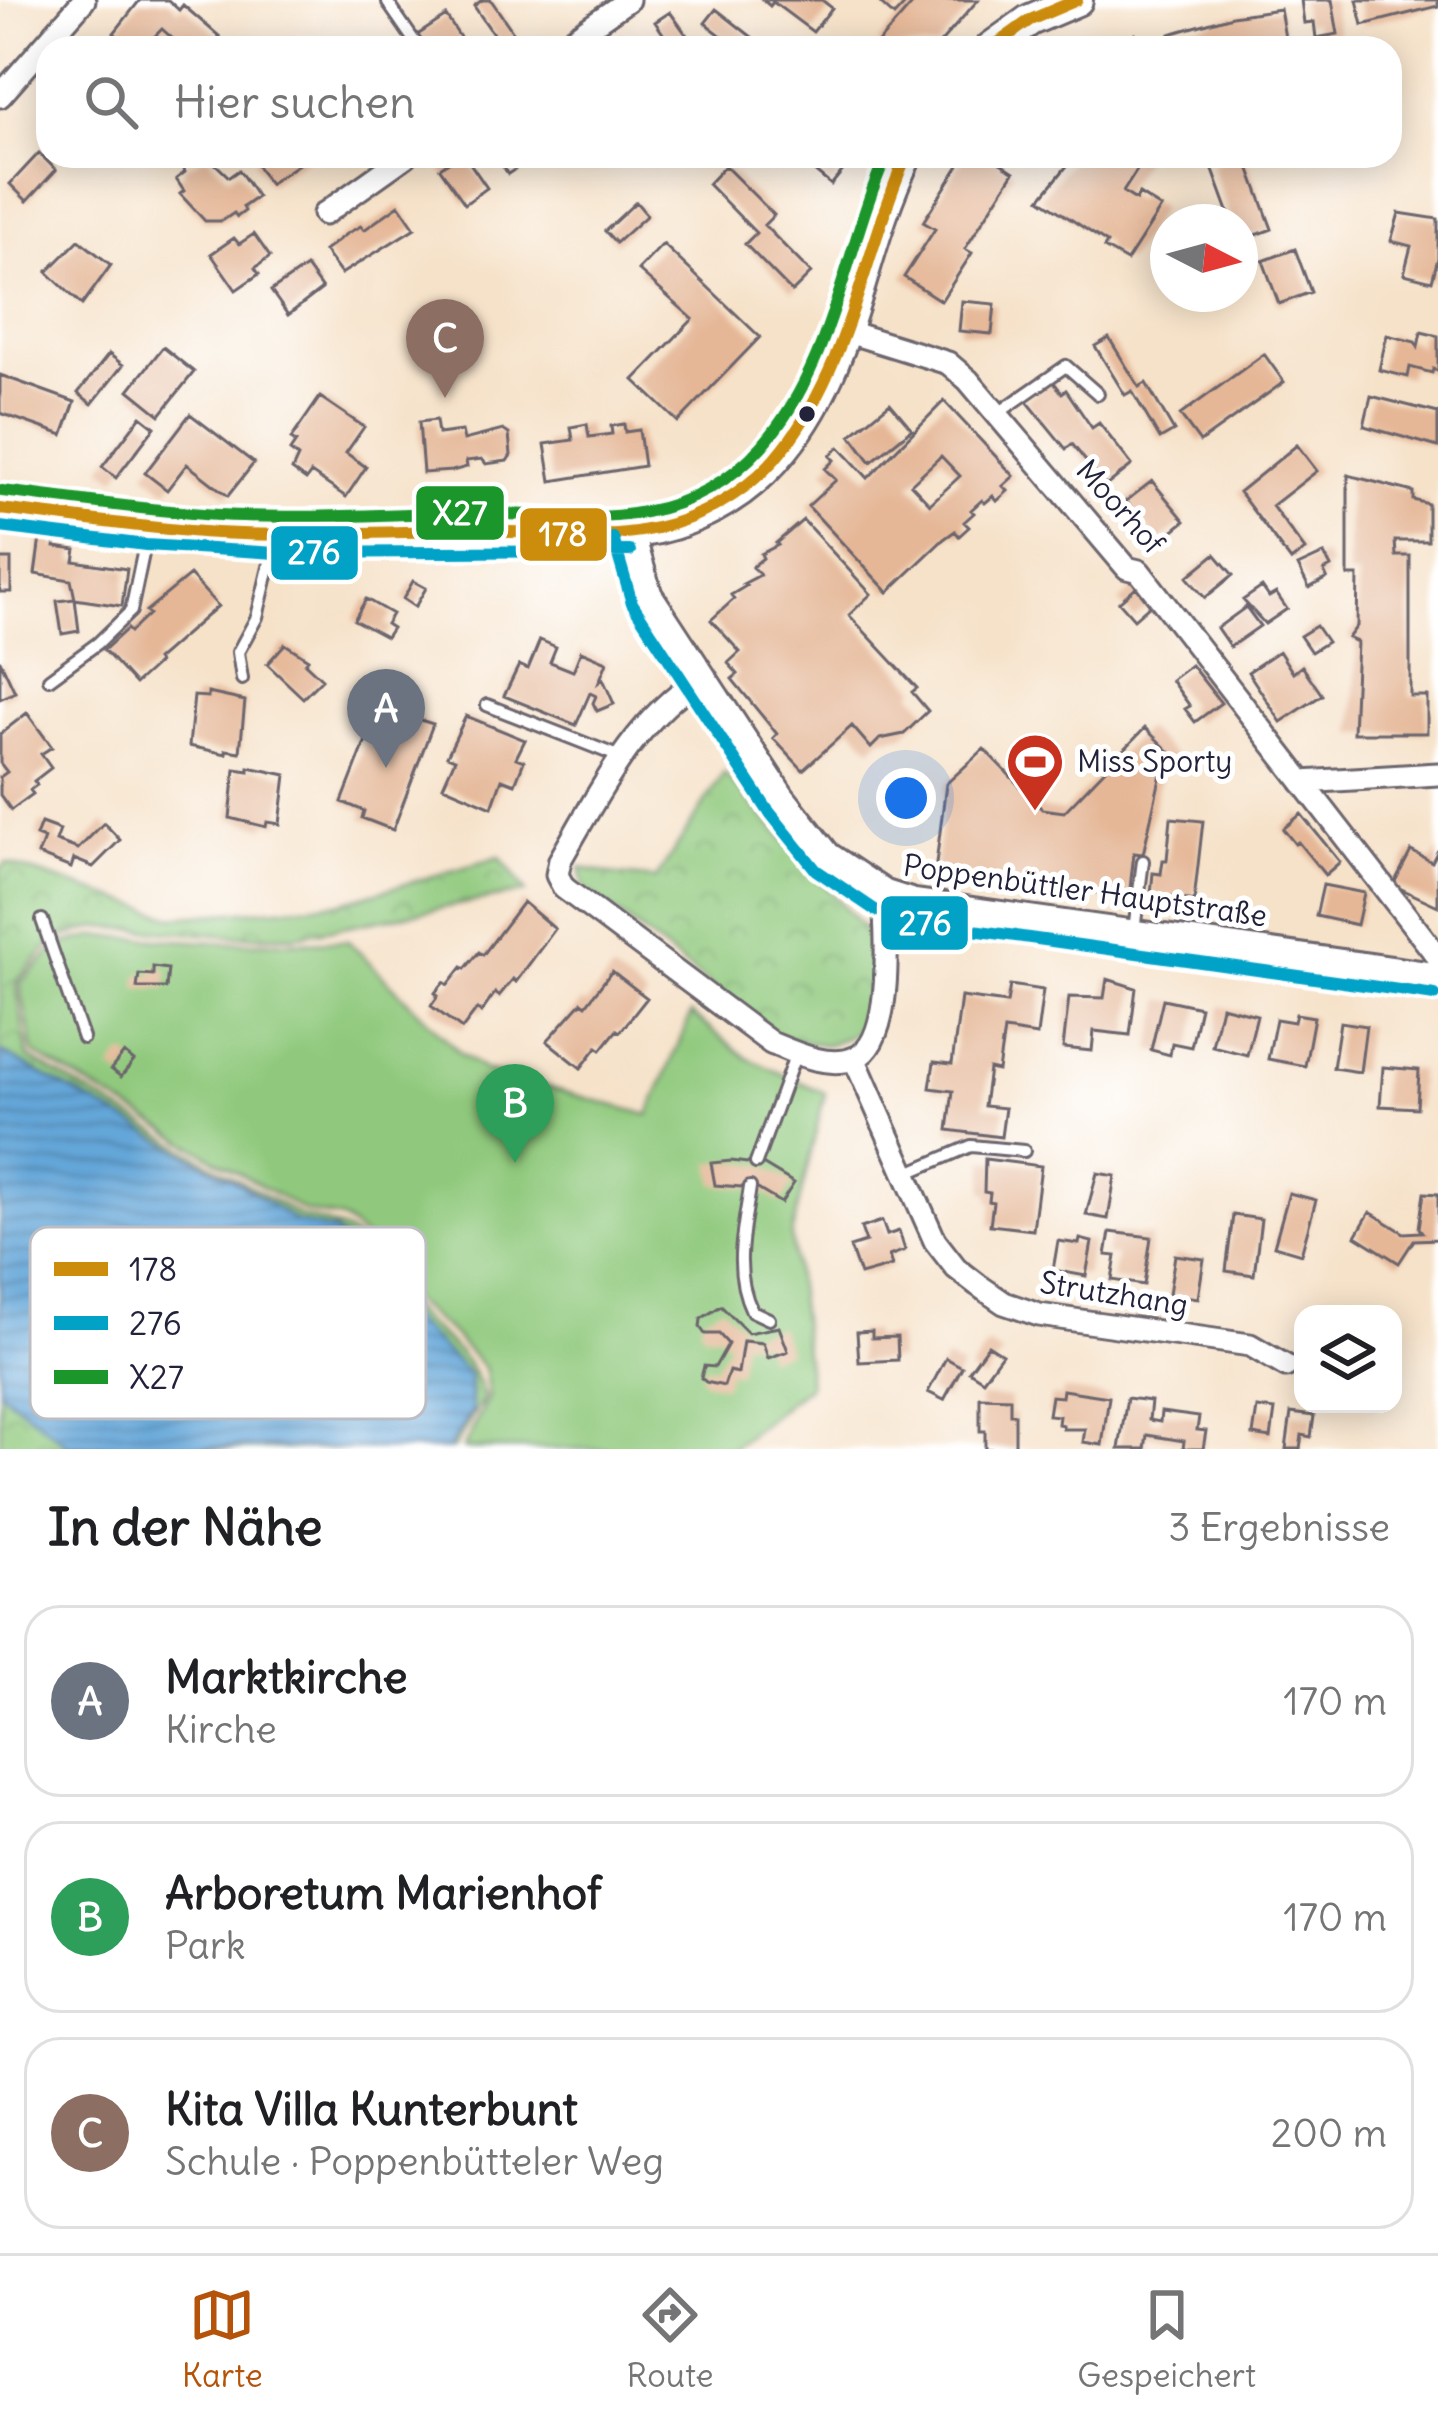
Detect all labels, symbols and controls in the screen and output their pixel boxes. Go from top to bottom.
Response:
search box [36,36,1402,168]
icon: search [78,69,144,135]
text: Hier suchen [174,74,415,130]
north arrow [1150,204,1258,312]
pin: C [406,299,484,398]
unlabelled marker [796,403,818,425]
street label: Moorhof [1069,451,1174,562]
line badge: X27 [414,484,506,542]
text: X27 [433,492,487,534]
line badge: 178 [518,506,609,563]
text: 178 [539,513,587,555]
line badge: 276 [269,524,360,582]
text: 276 [288,531,340,573]
pin: A [347,669,425,768]
sports icon: Miss Sporty [1004,731,1066,813]
place label: Miss Sporty [1077,742,1232,780]
your location [876,768,936,828]
street label: Poppenbüttler Hauptstraße [901,846,1269,934]
line badge: 276 [879,894,970,952]
text: 276 [899,902,951,944]
pin: B [476,1064,554,1163]
legend [30,1227,426,1419]
text: 178 [129,1248,177,1290]
street label: Strutzhang [1038,1263,1191,1323]
text: 276 [129,1302,182,1344]
map controls [1294,1305,1402,1413]
button: layers [1294,1305,1402,1413]
text: X27 [129,1356,184,1398]
text: In der Nähe [48,1495,323,1559]
text: 3 Ergebnisse [1168,1503,1390,1552]
text: Marktkirche [165,1649,407,1705]
text: A [77,1677,103,1726]
text: 170 m [1283,1677,1387,1726]
text: Kirche [165,1705,277,1754]
text: Arboretum Marienhof [165,1865,602,1921]
text: B [77,1893,103,1942]
text: 170 m [1283,1893,1387,1942]
text: Park [165,1921,246,1970]
text: Kita Villa Kunterbunt [165,2081,578,2137]
text: C [77,2109,103,2158]
text: 200 m [1271,2109,1387,2158]
text: Schule · Poppenbütteler Weg [165,2137,664,2186]
tab: Karte [182,2282,263,2396]
tab: Route [627,2282,714,2396]
tab: Gespeichert [1077,2282,1256,2396]

